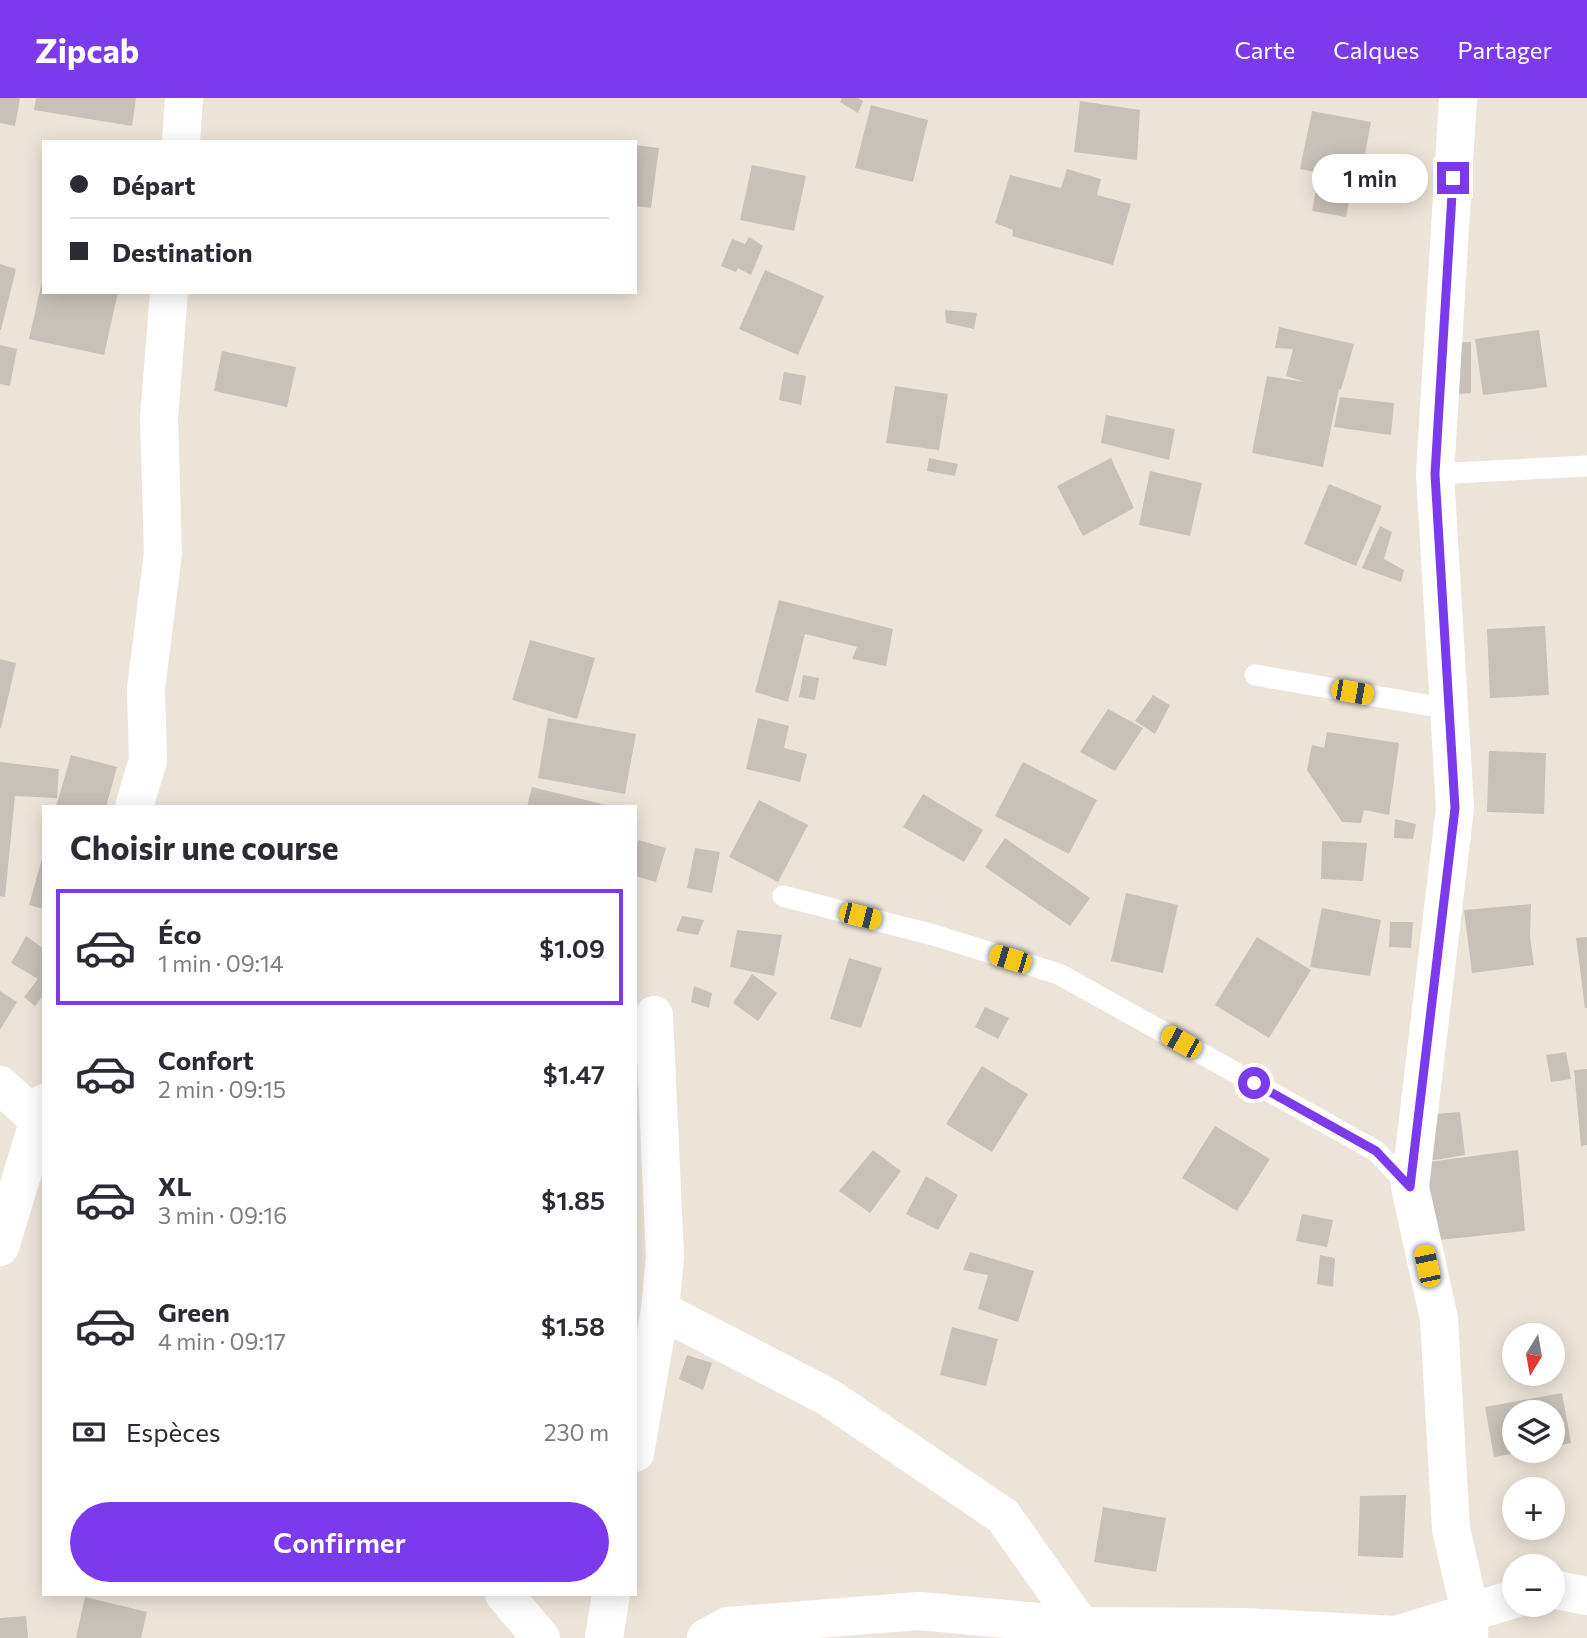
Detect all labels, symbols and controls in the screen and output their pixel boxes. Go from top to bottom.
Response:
text: Zipcab [35,29,139,70]
text: Carte [1234,35,1295,64]
text: Calques [1333,35,1419,64]
text: Partager [1457,35,1552,64]
callout: 1 min [1313,154,1428,202]
route end [1437,162,1469,194]
text: 1 min [1343,164,1397,192]
text: Départ [112,169,196,200]
text: Destination [112,236,253,267]
car [1330,678,1375,706]
text: Choisir une course [70,827,339,867]
car [838,901,883,931]
icon: car [74,916,137,979]
text: Éco [158,918,202,949]
text: $1.09 [539,932,605,963]
car [987,943,1034,975]
text: 1 min · 09:14 [158,949,284,977]
car [1158,1023,1205,1061]
icon: car [74,1042,137,1105]
text: Confort [158,1044,254,1075]
text: $1.47 [543,1058,605,1089]
route start [1238,1067,1270,1099]
text: 2 min · 09:15 [158,1075,286,1103]
icon: car [74,1168,137,1231]
text: XL [158,1170,192,1201]
text: $1.85 [541,1184,605,1215]
text: 3 min · 09:16 [158,1201,287,1229]
car [1413,1243,1442,1289]
icon: car [74,1294,137,1357]
text: Green [158,1296,230,1327]
text: $1.58 [541,1310,605,1341]
north arrow [1502,1323,1564,1386]
map controls [1502,1323,1565,1617]
text: 4 min · 09:17 [158,1327,286,1355]
button: layers [1502,1400,1565,1463]
icon: cash [70,1413,108,1451]
text: Espèces [126,1416,221,1447]
text: 230 m [544,1418,609,1446]
button: + [1502,1477,1565,1540]
button: Confirmer [70,1502,609,1582]
button: − [1502,1554,1565,1617]

